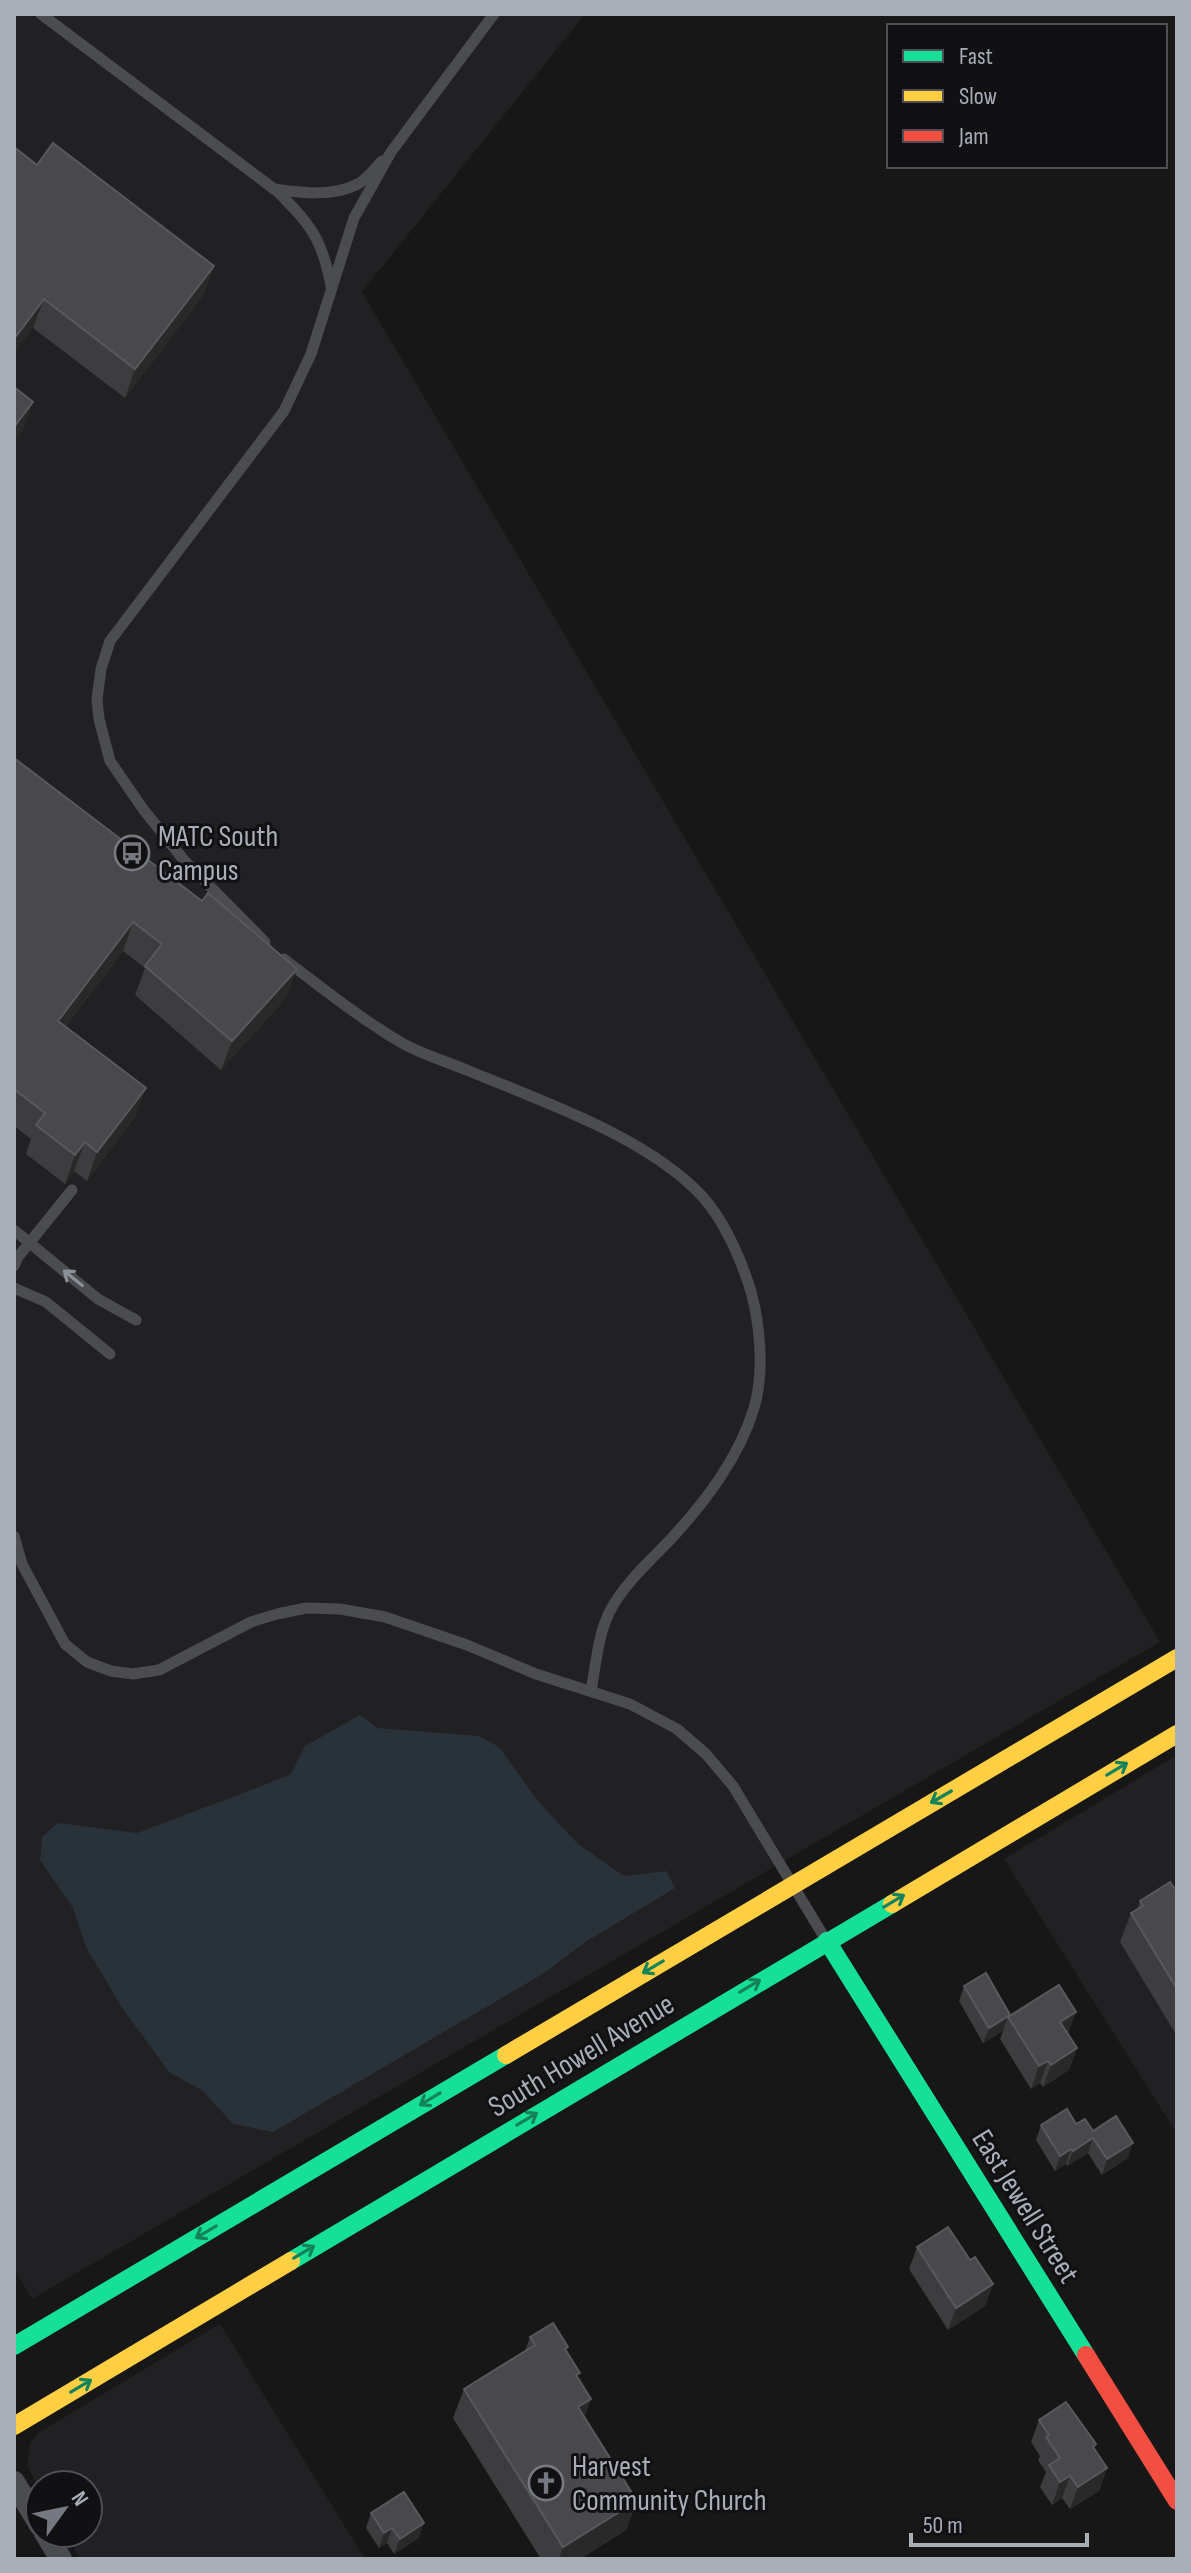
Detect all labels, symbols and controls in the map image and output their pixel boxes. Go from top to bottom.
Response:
legend [887,24,1167,168]
text: Fast [959,42,993,71]
text: Slow [959,82,997,111]
text: Jam [958,122,989,151]
place label: MATC South Campus [158,819,278,889]
bus stop icon: MATC South Campus [113,834,151,872]
one-way arrow [63,1270,84,1287]
one-way arrow [1105,1761,1129,1776]
one-way arrow [930,1789,953,1805]
one-way arrow [882,1893,905,1909]
one-way arrow [642,1959,665,1975]
one-way arrow [738,1978,761,1994]
street label: South Howell Avenue [482,1986,681,2125]
one-way arrow [419,2091,442,2107]
one-way arrow [515,2111,538,2127]
street label: East Jewell Street [964,2123,1087,2290]
one-way arrow [195,2224,218,2240]
one-way arrow [292,2244,315,2260]
one-way arrow [69,2378,92,2394]
place label: Harvest Community Church [572,2449,767,2519]
church icon: Harvest Community Church [527,2464,565,2502]
north arrow [24,2469,104,2549]
text: N [65,2487,94,2511]
scale bar [911,2497,1087,2547]
text: 50 m [923,2511,963,2540]

